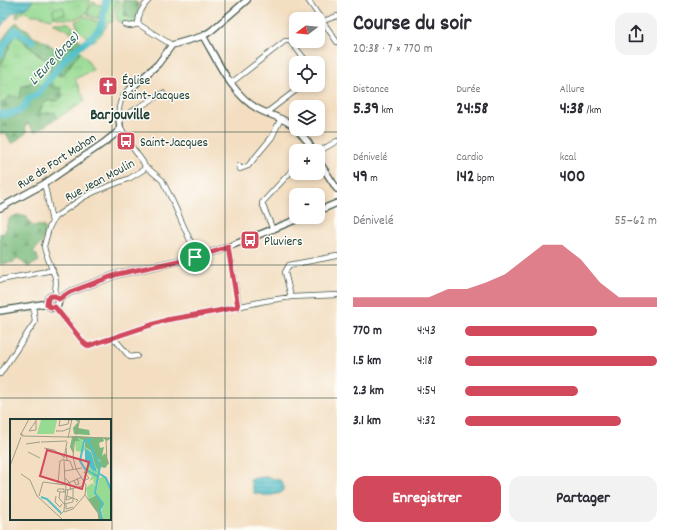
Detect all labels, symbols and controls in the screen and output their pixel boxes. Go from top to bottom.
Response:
text: Course du soir [353,9,471,40]
north arrow [289,12,325,48]
map controls [289,12,325,224]
button: share [615,13,657,55]
water label: L'Eure (bras) [25,27,85,90]
text: 20:38 · 7 × 770 m [353,40,433,59]
button: locate [289,56,325,92]
place label: Église Saint-Jacques [122,72,190,106]
church icon: Église Saint-Jacques [97,75,119,97]
text: Distance [353,82,389,98]
text: Durée [456,82,480,98]
text: Allure [560,82,585,98]
text: 5.39 [353,98,379,122]
text: 24:58 [456,98,488,122]
text: 4:38 [560,98,584,122]
button: layers [289,100,325,136]
text: km [379,103,394,119]
text: /km [584,103,602,119]
district label: Barjouville [90,105,150,127]
street label: Rue de Fort Mahon [14,129,101,195]
bus stop icon: Saint-Jacques [115,130,137,152]
place label: Saint-Jacques [140,134,208,153]
button: + [289,144,325,180]
text: Dénivelé [353,150,387,166]
text: Cardio [456,150,483,166]
text: kcal [560,150,576,166]
street label: Rue Jean Moulin [62,155,138,208]
text: 49 [353,166,368,190]
text: 142 [456,166,475,190]
text: 400 [560,166,585,190]
text: m [368,171,378,187]
text: bpm [475,171,494,187]
button: − [289,188,325,224]
text: Dénivelé [353,212,394,231]
text: 55–62 m [615,212,657,231]
bus stop icon: Pluviers [239,229,261,251]
place label: Pluviers [264,233,302,252]
pin [178,240,212,274]
icon: arrive [184,246,206,268]
text: 770 m [353,322,382,341]
text: 4:43 [417,322,436,341]
text: 1.5 km [353,352,381,371]
text: 4:18 [417,352,433,371]
text: 2.3 km [353,382,384,401]
text: 4:54 [417,382,436,401]
text: 3.1 km [353,412,381,431]
text: 4:32 [417,412,436,431]
inset map [10,419,111,520]
button: Enregistrer [353,476,501,522]
button: Partager [509,476,657,522]

